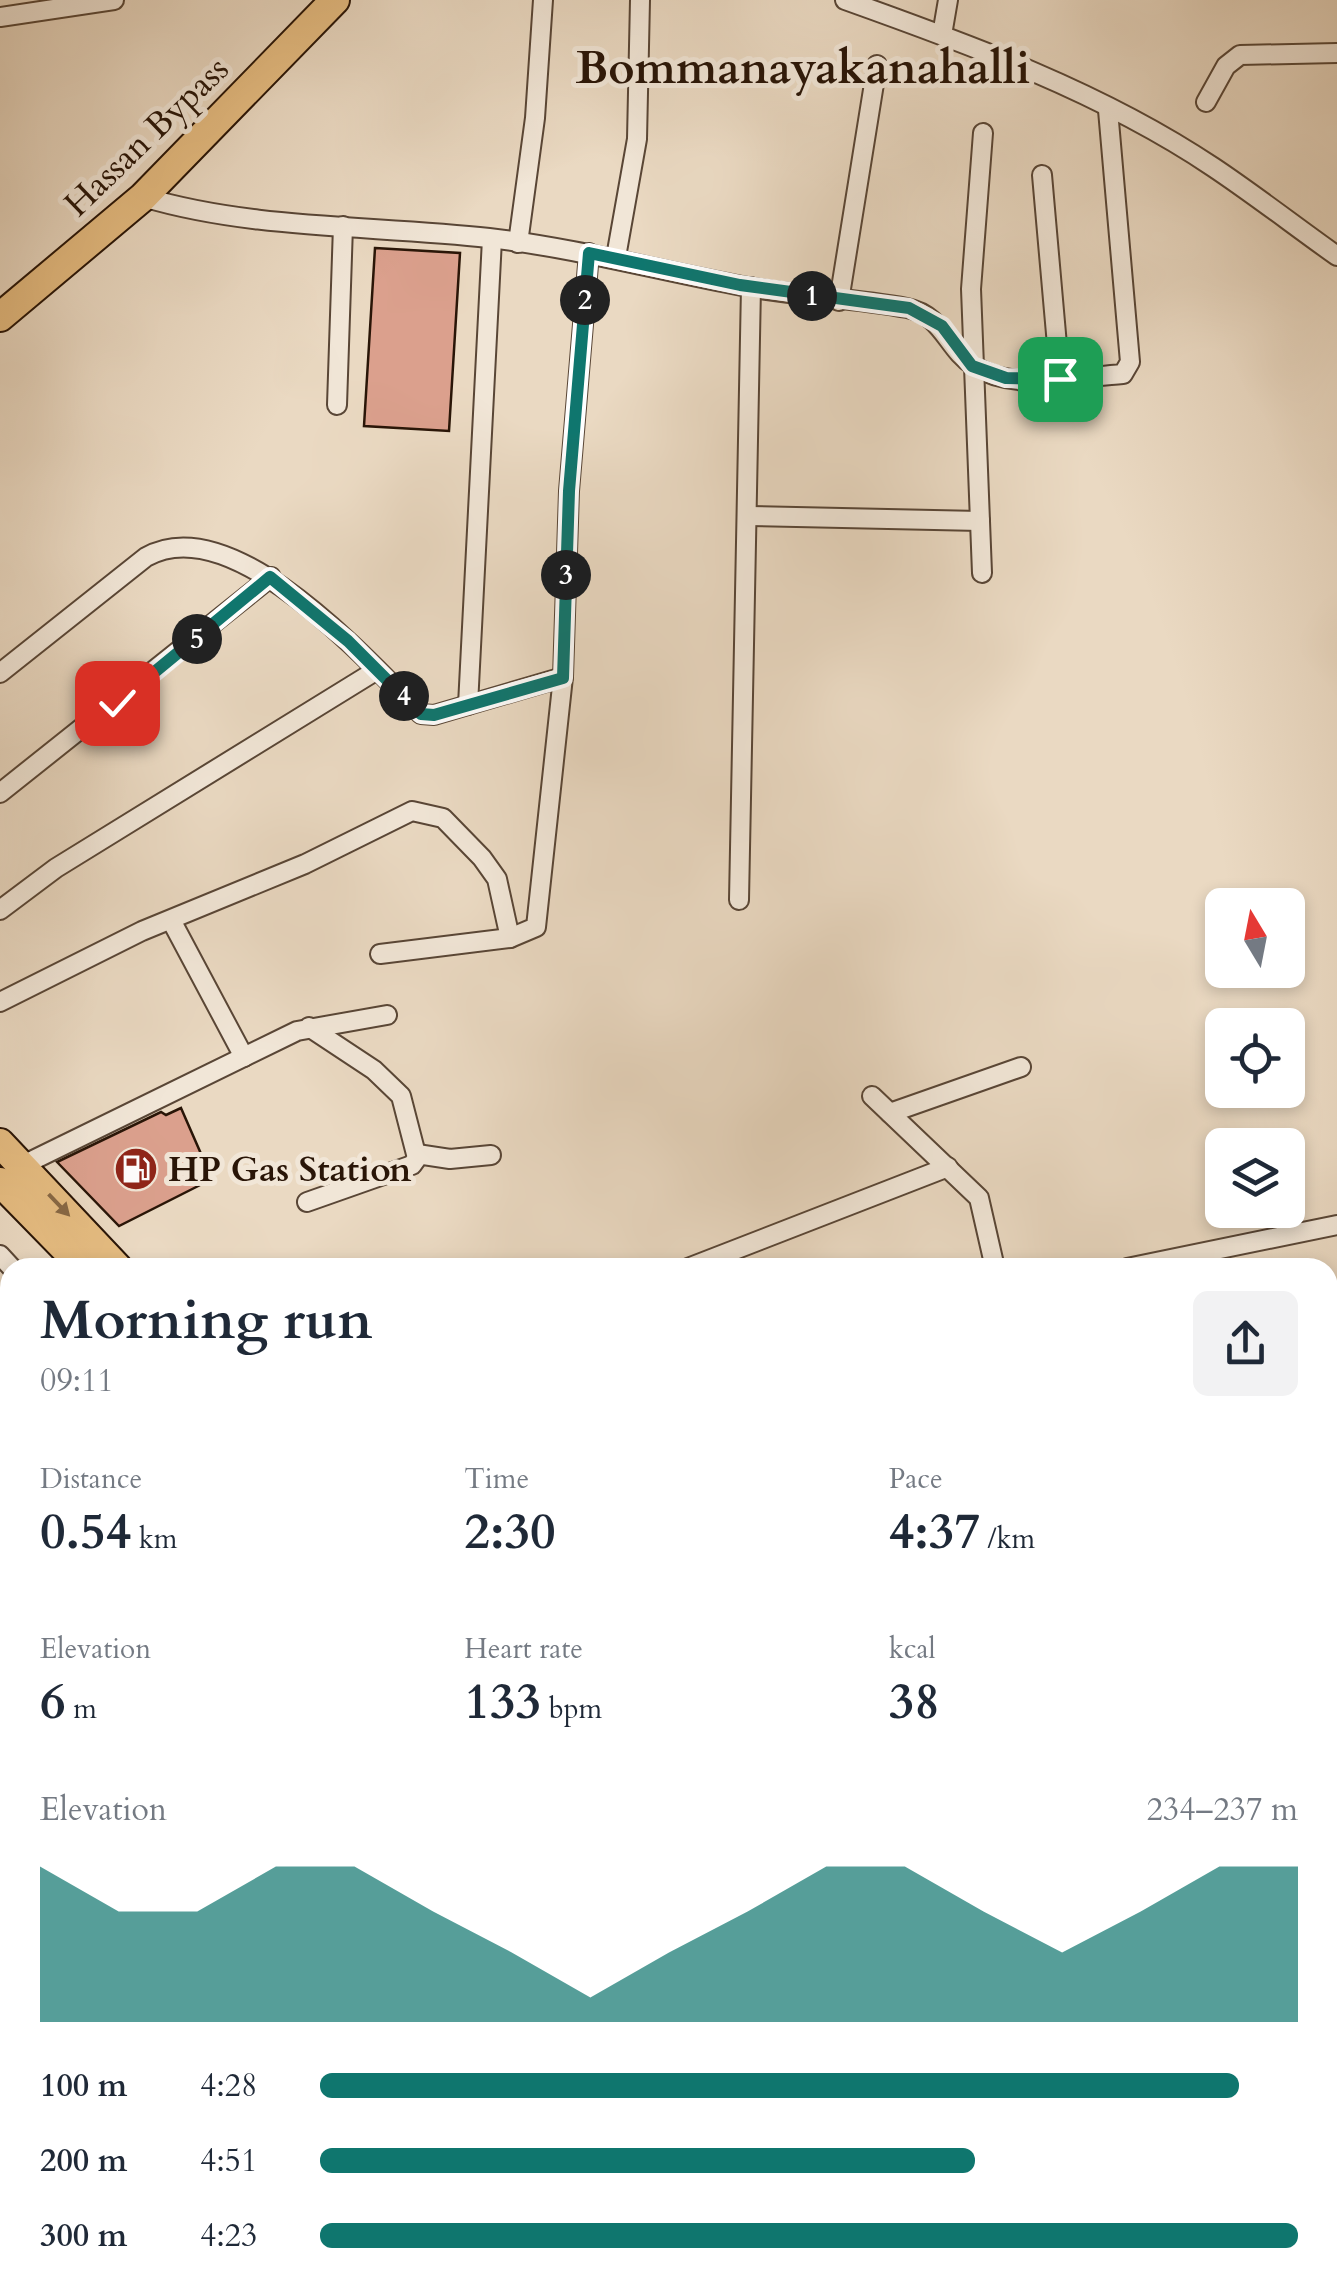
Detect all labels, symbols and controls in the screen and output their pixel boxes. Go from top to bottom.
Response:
district label: Bommanayakanahalli [576,38,1030,99]
street label: Hassan Bypass [54,46,239,228]
pin: 1 [787,271,837,321]
pin: 2 [560,275,610,325]
text: 1 [805,277,819,315]
text: 2 [578,281,592,319]
pin [1018,337,1103,422]
icon: arrive [1033,352,1088,407]
pin: 3 [541,550,591,600]
text: 3 [559,556,573,594]
pin: 5 [172,614,222,664]
text: 5 [190,620,204,658]
pin [75,661,160,746]
pin: 4 [379,671,429,721]
icon: check [90,676,145,731]
text: 4 [397,677,411,715]
north arrow [1205,888,1305,988]
map controls [1205,888,1305,1228]
button: locate [1205,1008,1305,1108]
button: layers [1205,1128,1305,1228]
fuel station icon: HP Gas Station [113,1146,159,1192]
place label: HP Gas Station [168,1146,412,1194]
one-way arrow [47,1193,70,1217]
text: Morning run [40,1284,373,1358]
button: share [1193,1291,1298,1396]
text: 09:11 [40,1359,114,1403]
text: Distance [40,1460,142,1498]
text: Time [464,1460,529,1498]
text: Pace [889,1460,943,1498]
text: 0.54 [40,1498,131,1566]
text: 2:30 [464,1498,556,1566]
text: 4:37 [889,1498,980,1566]
text: km [131,1520,178,1558]
text: /km [980,1520,1035,1558]
text: Elevation [40,1630,151,1668]
text: Heart rate [464,1630,583,1668]
text: kcal [889,1630,936,1668]
text: 6 [40,1668,66,1736]
text: 133 [464,1668,541,1736]
text: 38 [889,1668,940,1736]
text: m [66,1690,97,1728]
text: bpm [541,1690,602,1728]
text: Elevation [40,1788,167,1832]
text: 234–237 m [1146,1788,1298,1832]
text: 100 m [40,2064,127,2108]
text: 4:28 [200,2064,257,2108]
text: 200 m [40,2139,127,2183]
text: 4:51 [200,2139,257,2183]
text: 300 m [40,2214,127,2258]
text: 4:23 [200,2214,257,2258]

